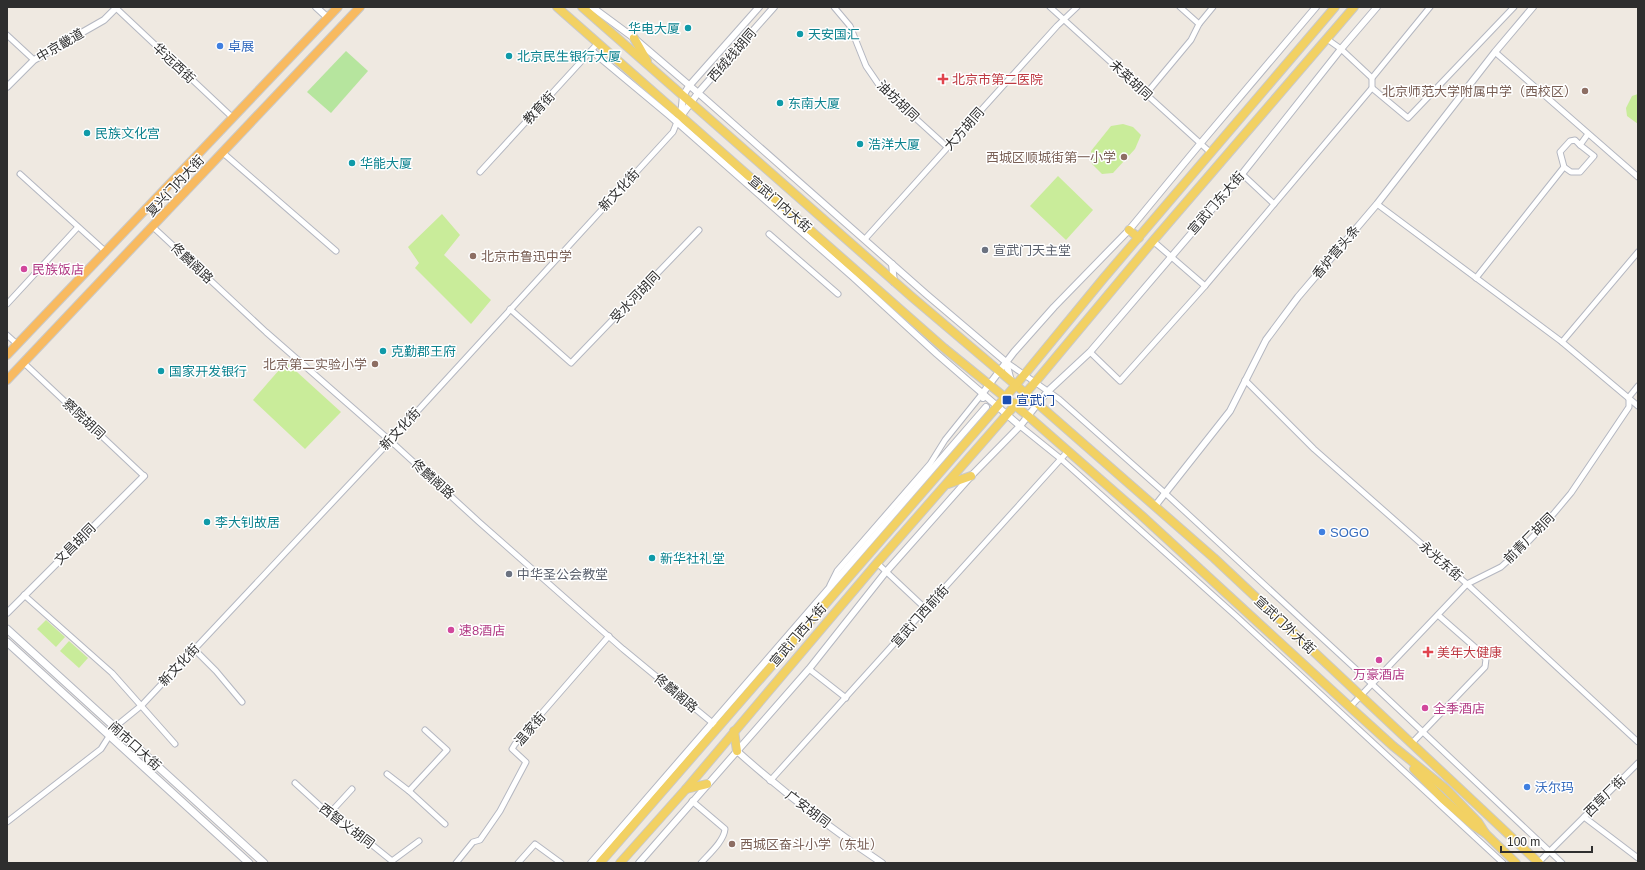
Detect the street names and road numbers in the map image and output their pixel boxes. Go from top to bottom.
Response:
street label: 中京畿道 [34,26,86,64]
street label: 西绒线胡同 [705,26,759,84]
street label: 华远西街 [150,40,198,86]
street label: 未英胡同 [1107,57,1155,103]
street label: 油坊胡同 [874,78,922,124]
street label: 教育街 [520,89,558,127]
street label: 大方胡同 [941,105,987,153]
street label: 复兴门内大街 [143,152,207,220]
street label: 新文化街 [596,166,642,214]
street label: 宣武门东大街 [1185,169,1247,237]
street label: 宣武门内大街 [746,173,814,235]
street label: 香炉营头条 [1309,222,1363,282]
street label: 佟麟阁路 [168,240,216,286]
street label: 受水河胡同 [607,268,663,326]
street label: 察院胡同 [60,396,108,442]
street label: 新文化街 [377,405,423,453]
street label: 佟麟阁路 [409,456,457,502]
street label: 前青厂胡同 [1501,510,1557,566]
street label: 文昌胡同 [51,520,99,568]
street label: 永光东街 [1416,538,1466,584]
street label: 宣武门西前街 [888,582,952,650]
street label: 宣武门外大街 [1251,593,1319,657]
street label: 宣武门西大街 [767,601,829,669]
street label: 新文化街 [156,641,202,689]
street label: 佟麟阁路 [651,671,701,715]
street label: 温家街 [512,709,548,749]
street label: 闹市口大街 [106,719,164,773]
street label: 西草厂街 [1581,772,1629,820]
street label: 广安胡同 [783,787,833,831]
street label: 西智义胡同 [317,800,377,852]

